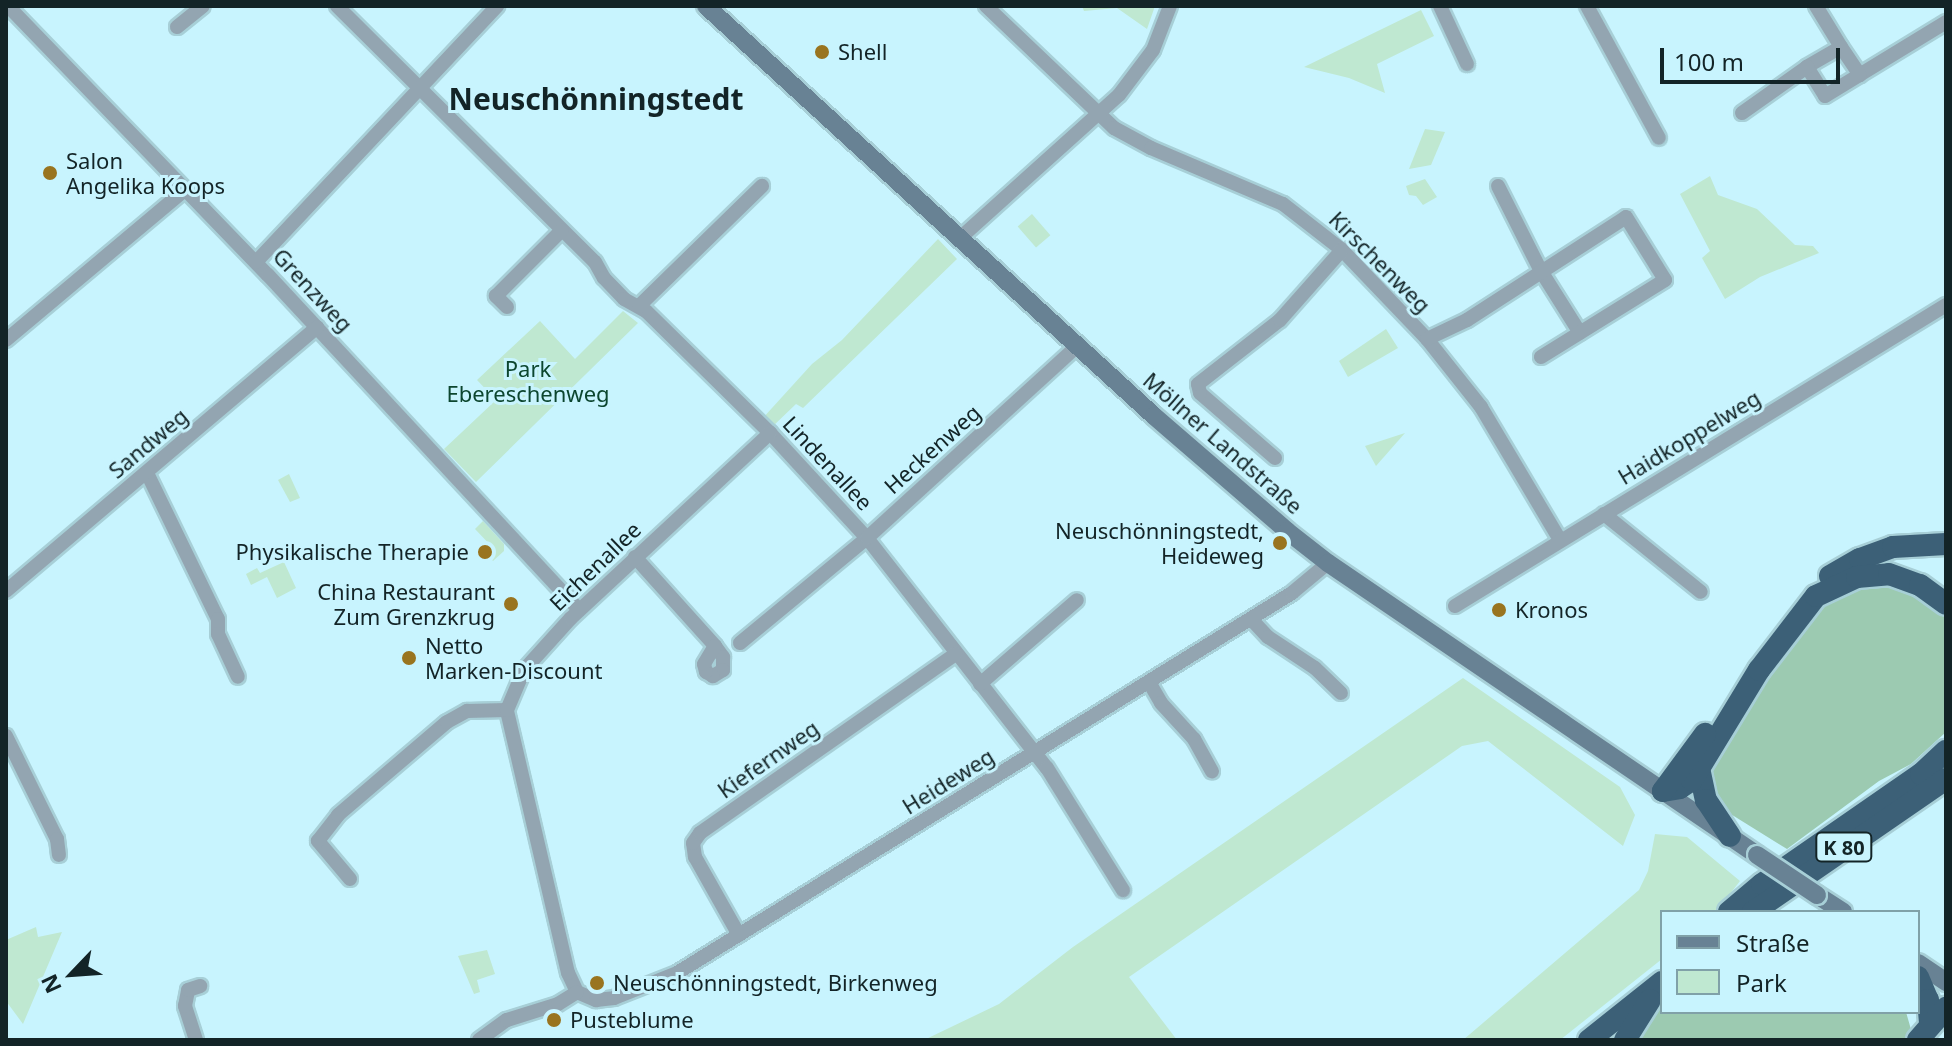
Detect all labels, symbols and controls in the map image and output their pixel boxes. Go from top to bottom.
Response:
scale bar [1664,32,1844,82]
place label: Shell [838,39,887,65]
marker: Shell [813,43,831,61]
text: 100 m [1674,45,1744,78]
district label: Neuschönningstedt [449,81,743,117]
place label: Salon Angelika Koops [66,147,225,198]
marker: Salon Angelika Koops [41,164,59,182]
street label: Kirschenweg [1324,206,1436,318]
street label: Grenzweg [268,243,358,337]
park label: Park Ebereschenweg [446,355,610,406]
street label: Möllner Landstraße [1138,367,1308,519]
street label: Haidkoppelweg [1613,384,1765,490]
street label: Heckenweg [878,399,986,499]
street label: Sandweg [103,402,193,484]
street label: Lindenallee [778,411,878,515]
street label: Eichenallee [544,516,646,616]
place label: Neuschönningstedt, Heideweg [1055,517,1264,568]
marker: Neuschönningstedt, Heideweg [1271,534,1289,552]
place label: Physikalische Therapie [236,539,469,565]
marker: Physikalische Therapie [476,543,494,561]
place label: China Restaurant Zum Grenzkrug [317,578,495,630]
marker: China Restaurant Zum Grenzkrug [502,595,520,613]
place label: Kronos [1515,597,1588,623]
marker: Kronos [1490,601,1508,619]
place label: Netto Marken-Discount [425,632,602,684]
marker: Netto Marken-Discount [400,649,418,667]
street label: Kiefernweg [712,714,824,804]
street label: Heideweg [897,742,999,820]
road number: K 80 [1814,831,1874,863]
legend [1660,910,1920,1014]
text: Straße [1736,926,1809,959]
north arrow [32,934,112,1014]
text: Park [1736,966,1787,999]
text: N [33,970,68,999]
place label: Neuschönningstedt, Birkenweg [613,970,938,996]
marker: Neuschönningstedt, Birkenweg [588,974,606,992]
place label: Pusteblume [570,1007,694,1033]
marker: Pusteblume [545,1011,563,1029]

